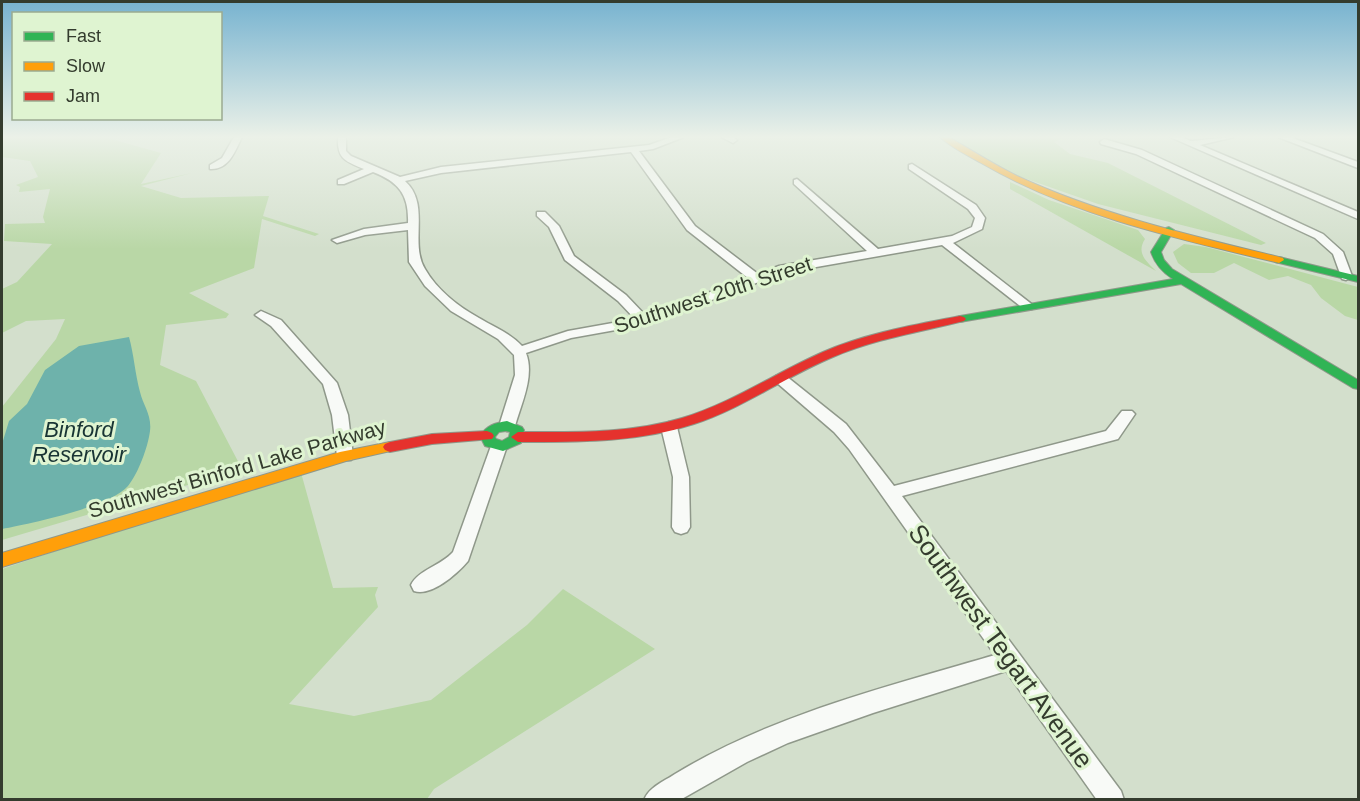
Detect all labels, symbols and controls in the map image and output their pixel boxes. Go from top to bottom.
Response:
legend [12,12,222,120]
text: Fast [66,26,101,46]
text: Slow [66,56,106,76]
text: Jam [66,86,100,106]
street label: Southwest 20th Street [611,252,815,337]
street label: Southwest Binford Lake Parkway [86,415,389,522]
water label: Binford Reservoir [32,417,128,467]
street label: Southwest Tegart Avenue [902,518,1100,774]

